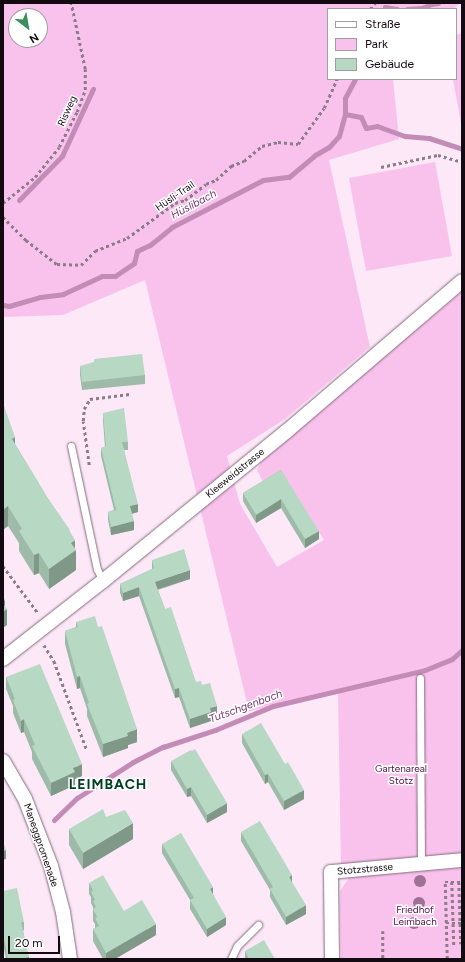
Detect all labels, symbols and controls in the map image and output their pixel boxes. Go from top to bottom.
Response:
north arrow [8,8,48,48]
legend [327,8,457,80]
text: Straße [365,17,400,31]
text: N [27,30,41,46]
text: Park [365,37,388,51]
text: Gebäude [365,57,414,71]
street label: Risweg [55,94,79,128]
street label: Hüsli-Trail [153,179,197,213]
water label: Hüslibach [169,188,219,222]
street label: Kleeweidstrasse [203,446,267,500]
water label: Tutschgenbach [208,688,284,726]
park label: Gartenareal Stotz [375,762,427,786]
district label: LEIMBACH [69,777,147,793]
street label: Maneggpromenade [21,802,61,888]
street label: Stotzstrasse [337,861,393,877]
park label: Friedhof Leimbach [393,903,437,926]
scale bar [10,928,62,954]
text: 20 m [15,936,43,950]

